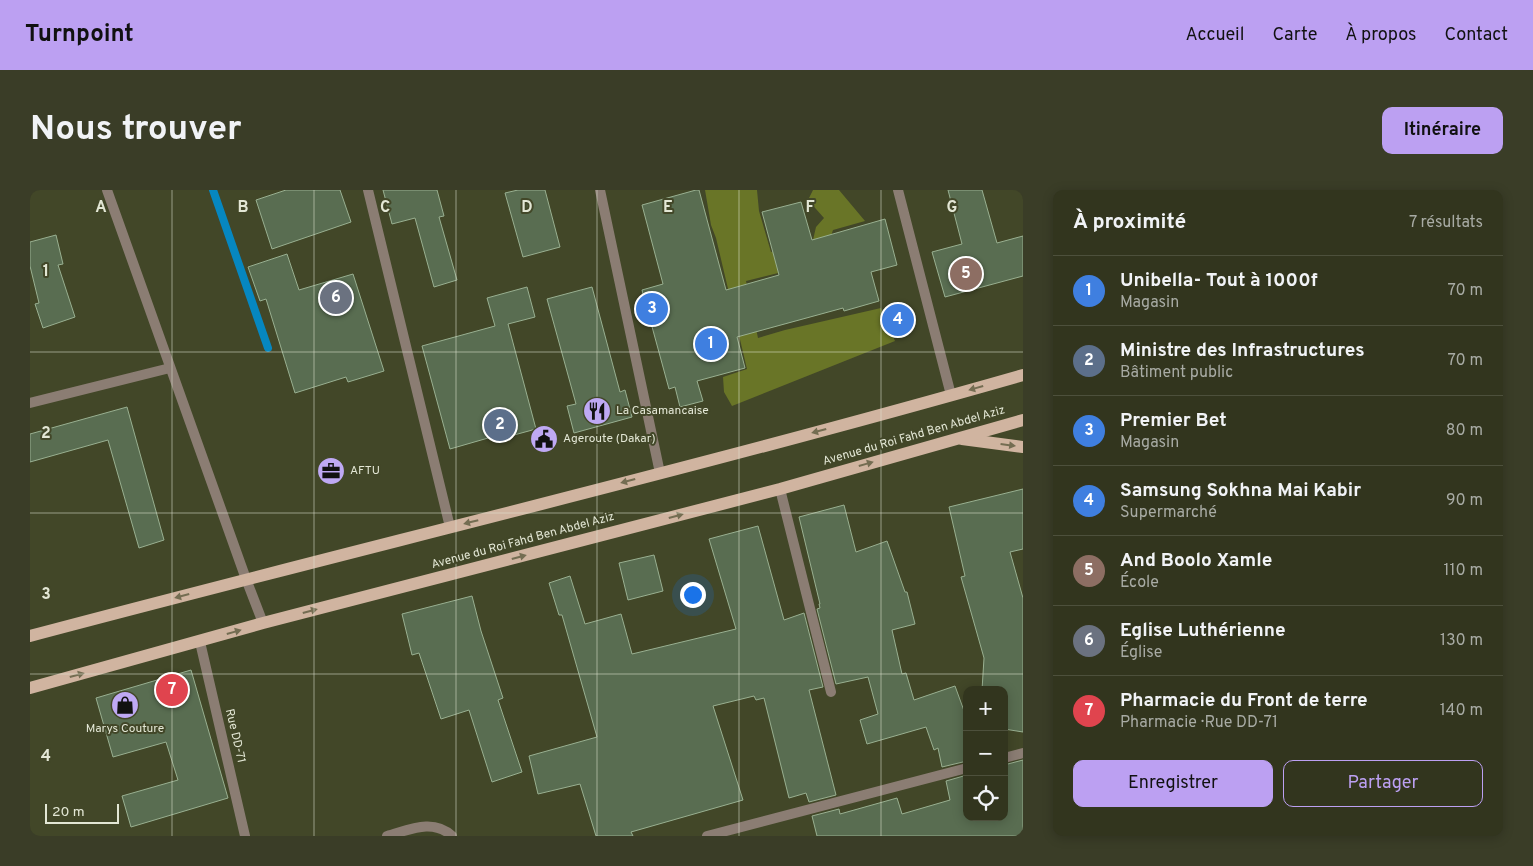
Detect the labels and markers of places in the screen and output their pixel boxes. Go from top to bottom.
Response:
pin: 5 [950,255,982,293]
pin: 6 [320,279,352,317]
pin: 3 [636,290,668,328]
pin: 4 [882,301,914,339]
pin: 1 [695,325,727,363]
restaurant icon: La Casamancaise [582,396,612,426]
place label: La Casamancaise [616,403,709,419]
pin: 2 [484,406,516,444]
public building icon: Ageroute (Dakar) [529,424,559,454]
place label: Ageroute (Dakar) [563,431,656,447]
office icon: AFTU [316,456,346,486]
place label: AFTU [350,463,380,479]
pin: 7 [156,671,188,709]
shop icon: Marys Couture [110,690,140,720]
place label: Marys Couture [86,721,164,737]

